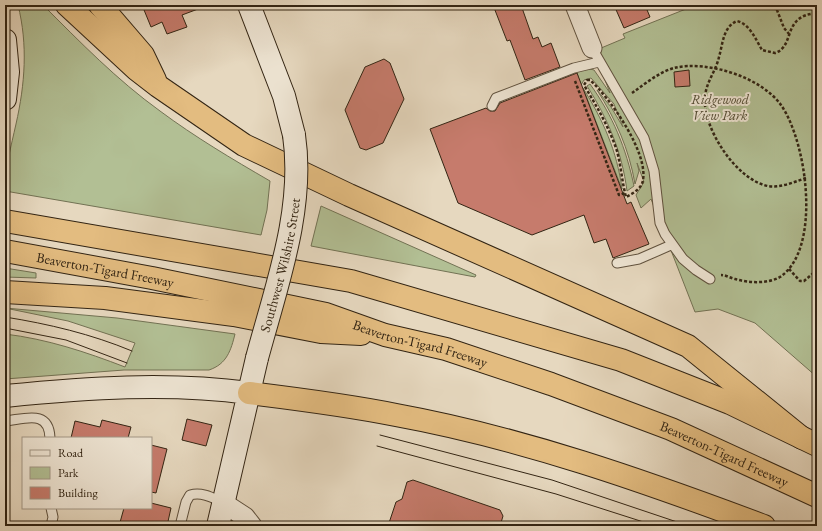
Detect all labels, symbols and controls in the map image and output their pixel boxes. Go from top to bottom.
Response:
park label: Ridgewood View Park [691,90,750,124]
street label: Southwest Wilshire Street [256,197,304,334]
street label: Beaverton-Tigard Freeway [35,248,176,291]
street label: Beaverton-Tigard Freeway [350,315,491,372]
street label: Beaverton-Tigard Freeway [658,417,792,491]
legend [22,437,152,509]
text: Road [58,445,84,461]
text: Park [58,465,79,481]
text: Building [58,485,99,501]

